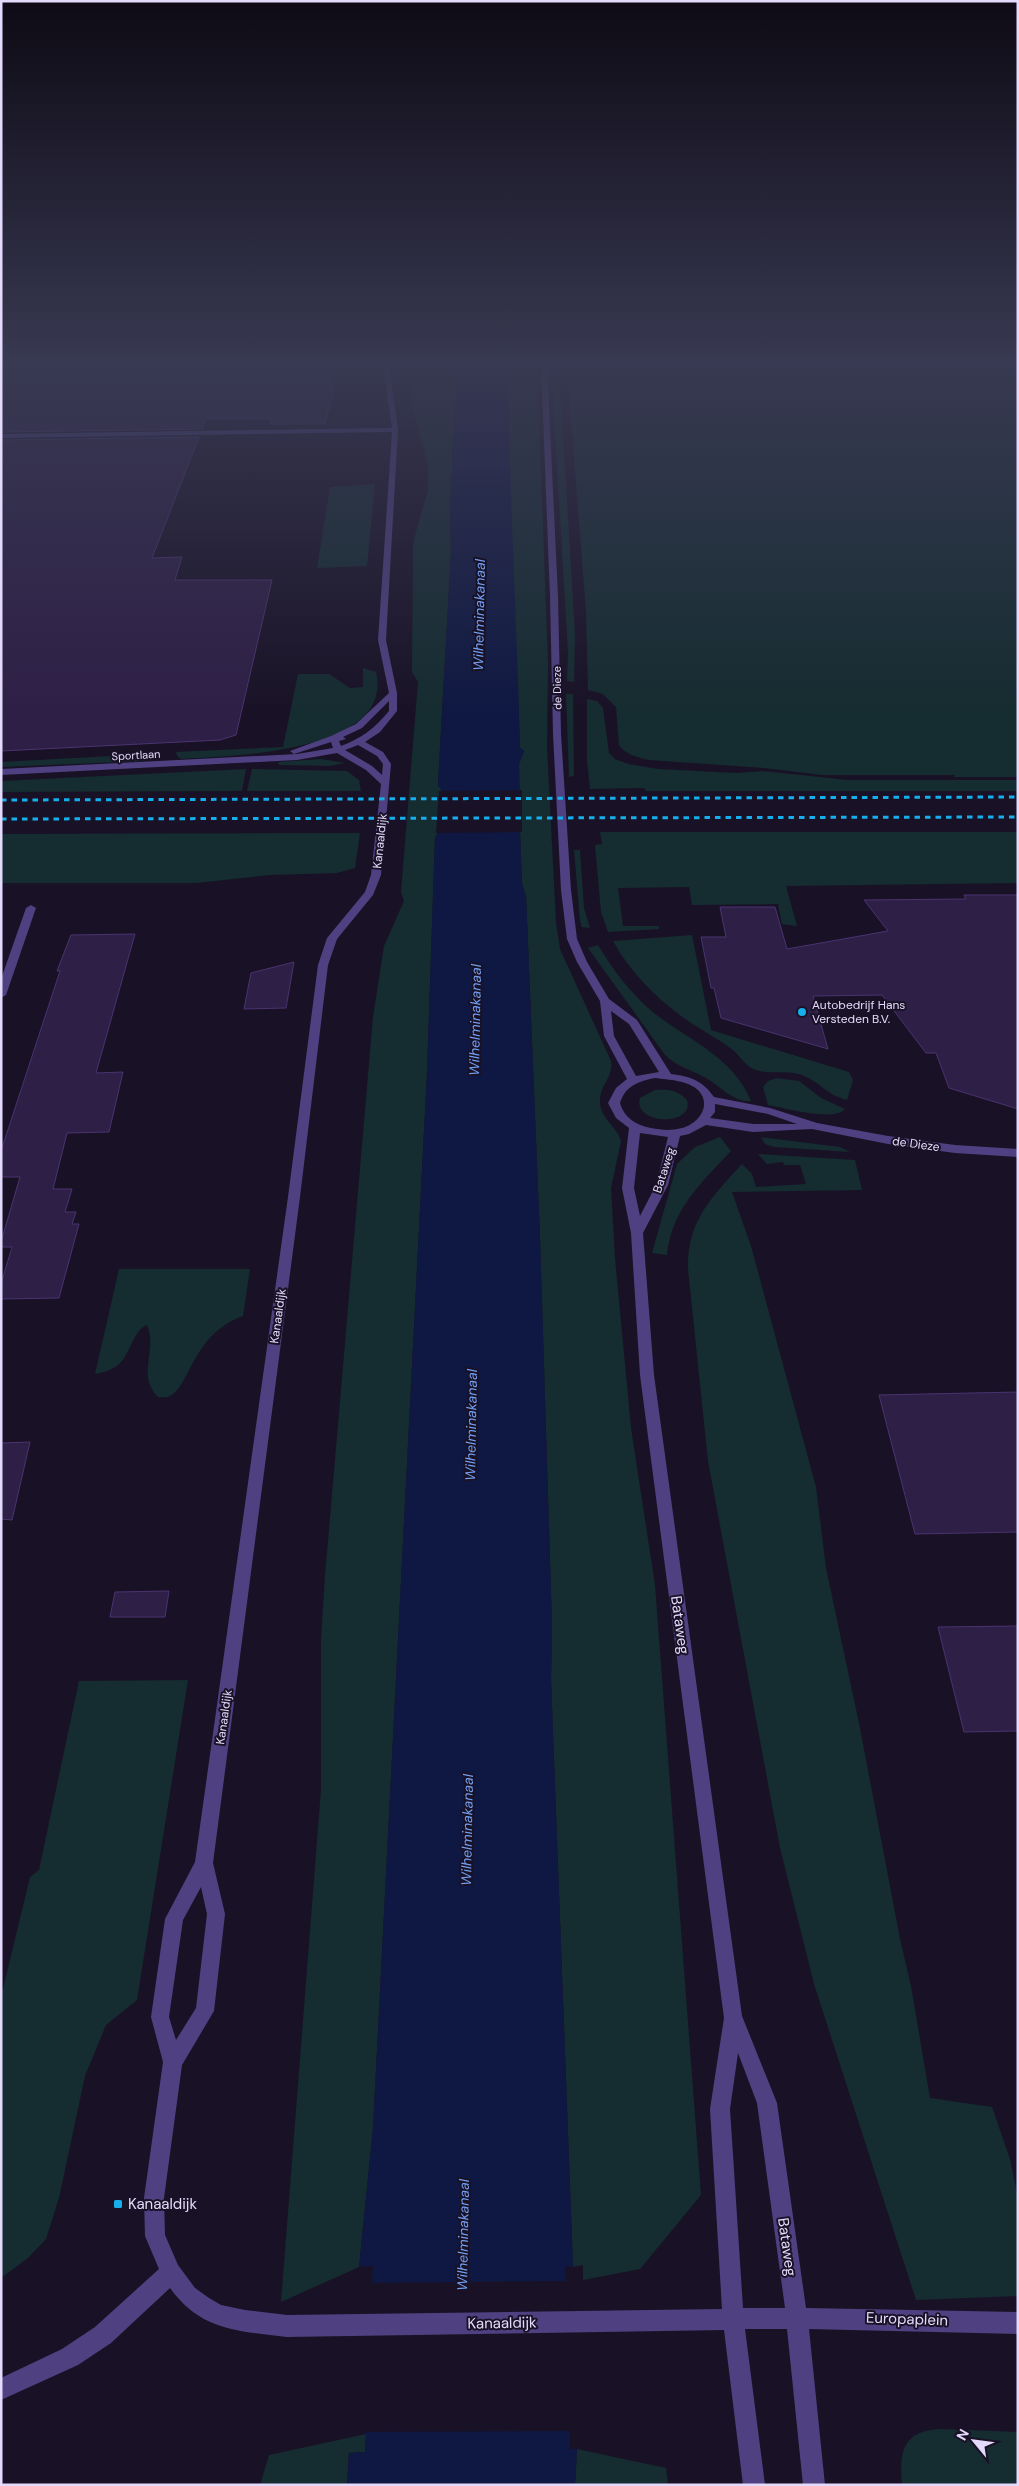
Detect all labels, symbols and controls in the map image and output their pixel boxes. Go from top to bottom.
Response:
water label: Wilhelminakanaal [469,558,489,671]
street label: de Dieze [550,666,564,710]
street label: Sportlaan [111,747,161,763]
street label: Kanaaldijk [369,813,391,869]
water label: Wilhelminakanaal [465,963,485,1076]
place label: Autobedrijf Hans Versteden B.V. [812,997,905,1027]
marker: Autobedrijf Hans Versteden B.V. [796,1006,808,1018]
street label: de Dieze [891,1133,941,1155]
street label: Bataweg [649,1145,679,1195]
street label: Kanaaldijk [266,1288,290,1344]
water label: Wilhelminakanaal [461,1368,481,1481]
street label: Bataweg [666,1594,694,1656]
street label: Kanaaldijk [212,1689,236,1745]
water label: Wilhelminakanaal [457,1773,477,1886]
water label: Wilhelminakanaal [453,2178,473,2291]
place label: Kanaaldijk [128,2194,198,2214]
marker: Kanaaldijk [112,2198,124,2210]
street label: Bataweg [773,2216,801,2278]
street label: Europaplein [866,2308,948,2330]
street label: Kanaaldijk [467,2312,537,2334]
north arrow [949,2416,999,2466]
text: N [952,2426,973,2444]

